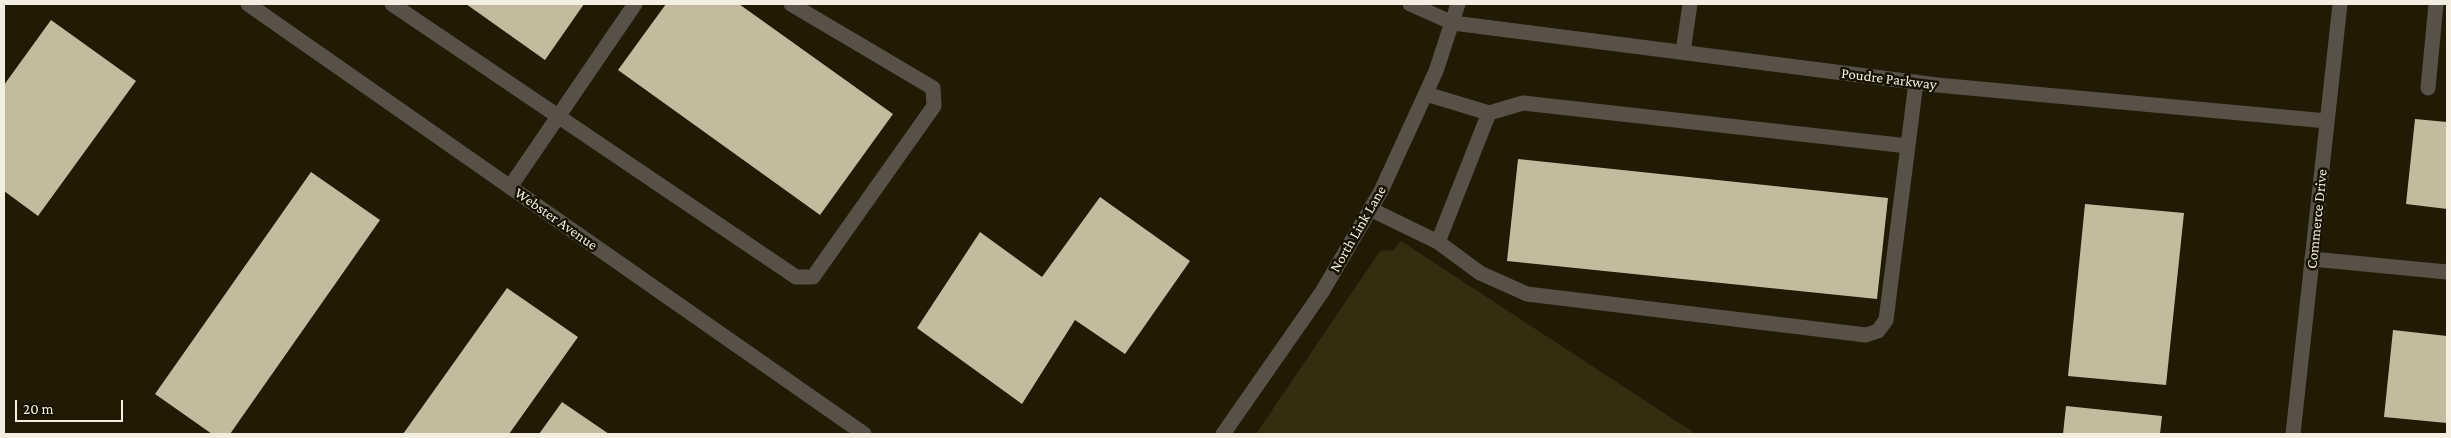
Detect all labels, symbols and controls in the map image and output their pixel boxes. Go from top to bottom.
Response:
street label: Poudre Parkway [1840,64,1938,94]
street label: Commerce Drive [2303,168,2331,270]
street label: North Link Lane [1326,183,1390,275]
street label: Webster Avenue [511,184,601,254]
scale bar [18,390,125,422]
text: 20 m [23,401,54,417]

